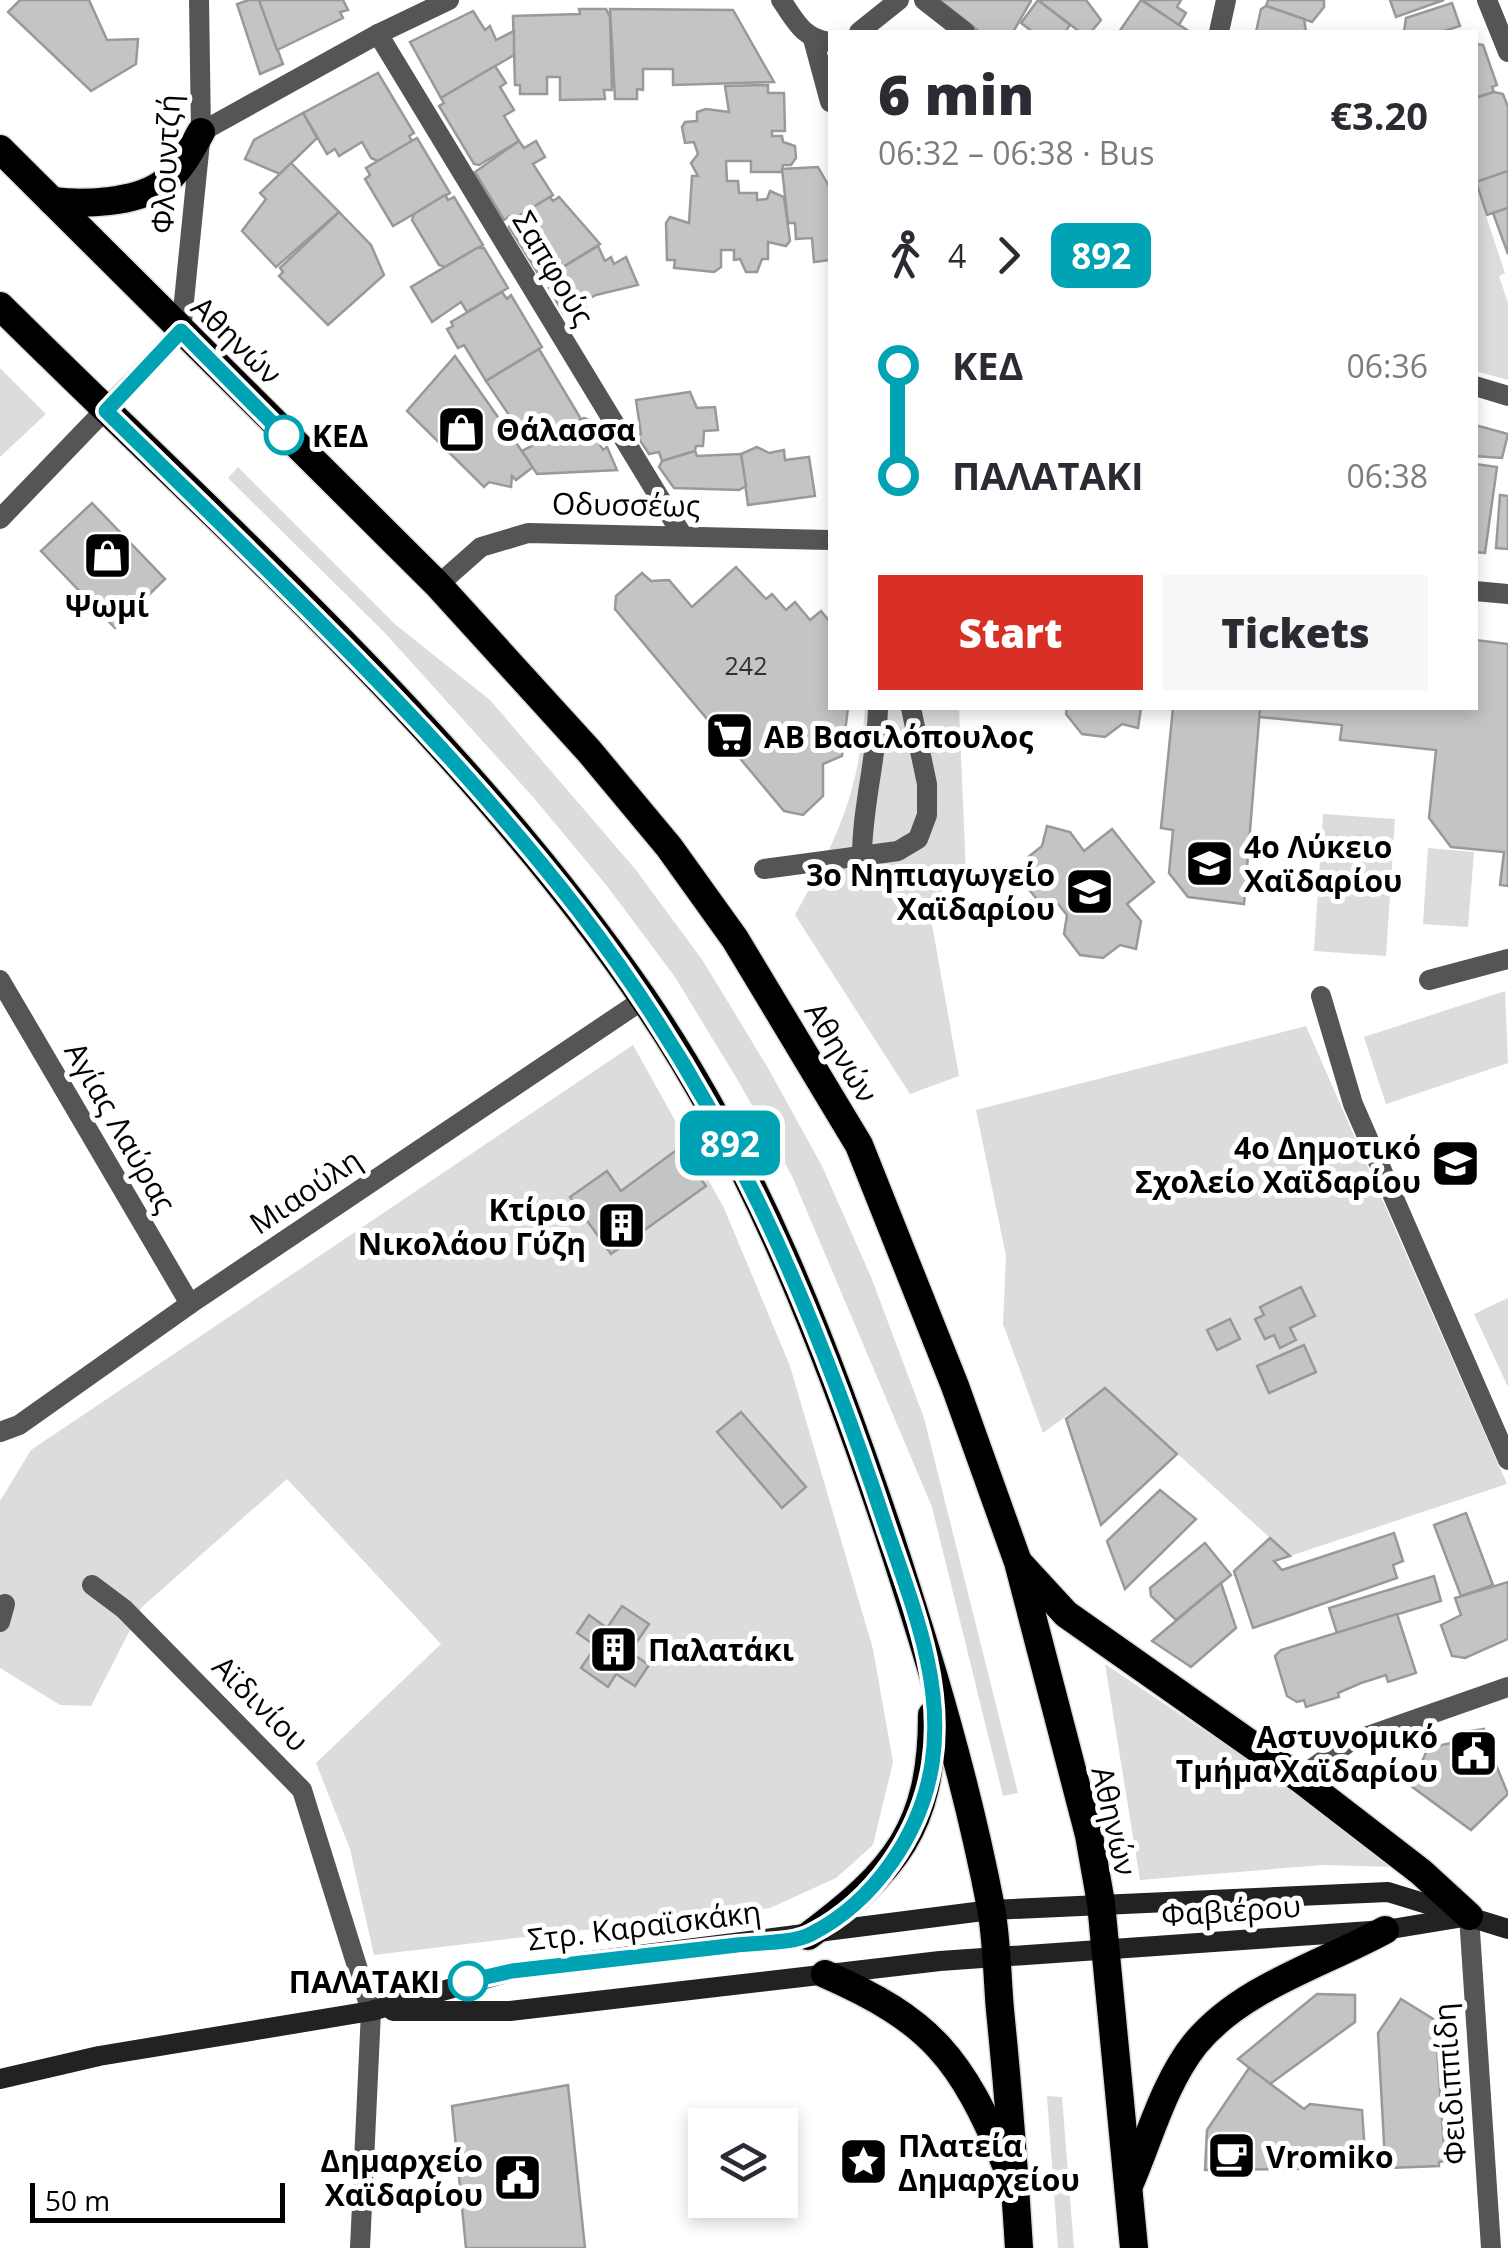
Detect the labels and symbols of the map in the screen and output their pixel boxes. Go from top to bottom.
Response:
street label: Φλουντζή [141,93,189,235]
street label: Σαπφούς [504,203,604,333]
street label: Αθηνών [183,287,291,393]
shop icon: Θάλασσα [435,403,487,455]
place label: Θάλασσα [496,409,636,450]
place label: ΚΕΔ [312,415,368,456]
marker: ΚΕΔ [265,416,303,454]
street label: Οδυσσέως [551,482,701,526]
shop icon: Ψωμί [81,530,133,582]
place label: Ψωμί [65,585,149,626]
house number: 242 [725,648,767,682]
supermarket icon: ΑΒ Βασιλόπουλος [703,710,755,762]
place label: ΑΒ Βασιλόπουλος [764,716,1033,757]
place label: 4ο Λύκειο Χαϊδαρίου [1244,826,1402,901]
school or university icon: 4ο Λύκειο Χαϊδαρίου [1183,837,1235,889]
place label: 3ο Νηπιαγωγείο Χαϊδαρίου [806,854,1055,929]
school or university icon: 3ο Νηπιαγωγείο Χαϊδαρίου [1064,865,1116,917]
street label: Αθηνών [796,994,888,1110]
street label: Αγίας Λαύρας [56,1034,186,1220]
line badge: 892 [672,1110,788,1176]
place label: 4ο Δημοτικό Σχολείο Χαϊδαρίου [1135,1127,1421,1202]
school or university icon: 4ο Δημοτικό Σχολείο Χαϊδαρίου [1430,1138,1482,1190]
street label: Μιαούλη [241,1139,369,1243]
place label: Κτίριο Νικολάου Γύζη [358,1189,586,1264]
building icon: Κτίριο Νικολάου Γύζη [595,1200,647,1252]
building icon: Παλατάκι [587,1623,639,1675]
place label: Παλατάκι [648,1629,794,1670]
street label: Αϊδινίου [204,1646,318,1760]
place label: Αστυνομικό Τμήμα Χαϊδαρίου [1176,1716,1438,1791]
public building icon: Αστυνομικό Τμήμα Χαϊδαρίου [1447,1727,1499,1779]
street label: Αθηνών [1083,1762,1147,1880]
street label: Φαβιέρου [1160,1885,1302,1935]
street label: Στρ. Καραϊσκάκη [525,1890,763,1960]
place label: ΠΑΛΑΤΑΚΙ [289,1961,440,2002]
marker: ΠΑΛΑΤΑΚΙ [449,1962,487,2000]
street label: Φειδιππίδη [1423,2002,1475,2166]
place label: Πλατεία Δημαρχείου [898,2125,1080,2200]
cafe icon: Vromiko [1205,2130,1257,2182]
place icon: Πλατεία Δημαρχείου [837,2136,889,2188]
place label: Vromiko [1266,2136,1394,2177]
place label: Δημαρχείο Χαϊδαρίου [321,2140,483,2215]
public building icon: Δημαρχείο Χαϊδαρίου [492,2151,544,2203]
scale bar [30,2178,285,2222]

